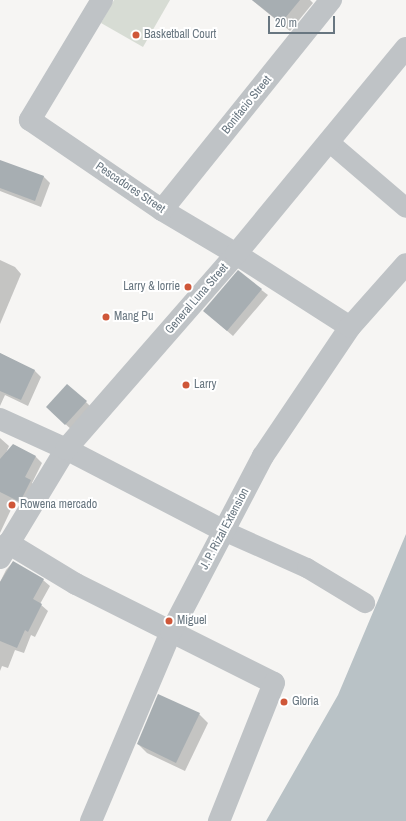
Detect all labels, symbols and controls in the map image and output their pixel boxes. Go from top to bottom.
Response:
scale bar [270,8,337,34]
text: 20 m [275,15,297,31]
place label: Basketball Court [144,28,216,42]
marker: Basketball Court [131,30,141,40]
street label: Bonifacio Street [219,73,275,137]
street label: Pescadores Street [92,159,168,217]
street label: General Luna Street [162,261,232,337]
place label: Larry & lorrie [123,280,180,294]
marker: Larry & lorrie [183,282,193,292]
place label: Mang Pu [114,310,153,324]
marker: Mang Pu [101,312,111,322]
place label: Larry [194,378,216,392]
marker: Larry [181,380,191,390]
street label: J. P. Rizal Extension [197,486,253,572]
place label: Rowena mercado [20,498,97,512]
marker: Rowena mercado [7,500,17,510]
place label: Miguel [177,614,207,628]
marker: Miguel [164,616,174,626]
place label: Gloria [292,695,319,709]
marker: Gloria [279,697,289,707]

